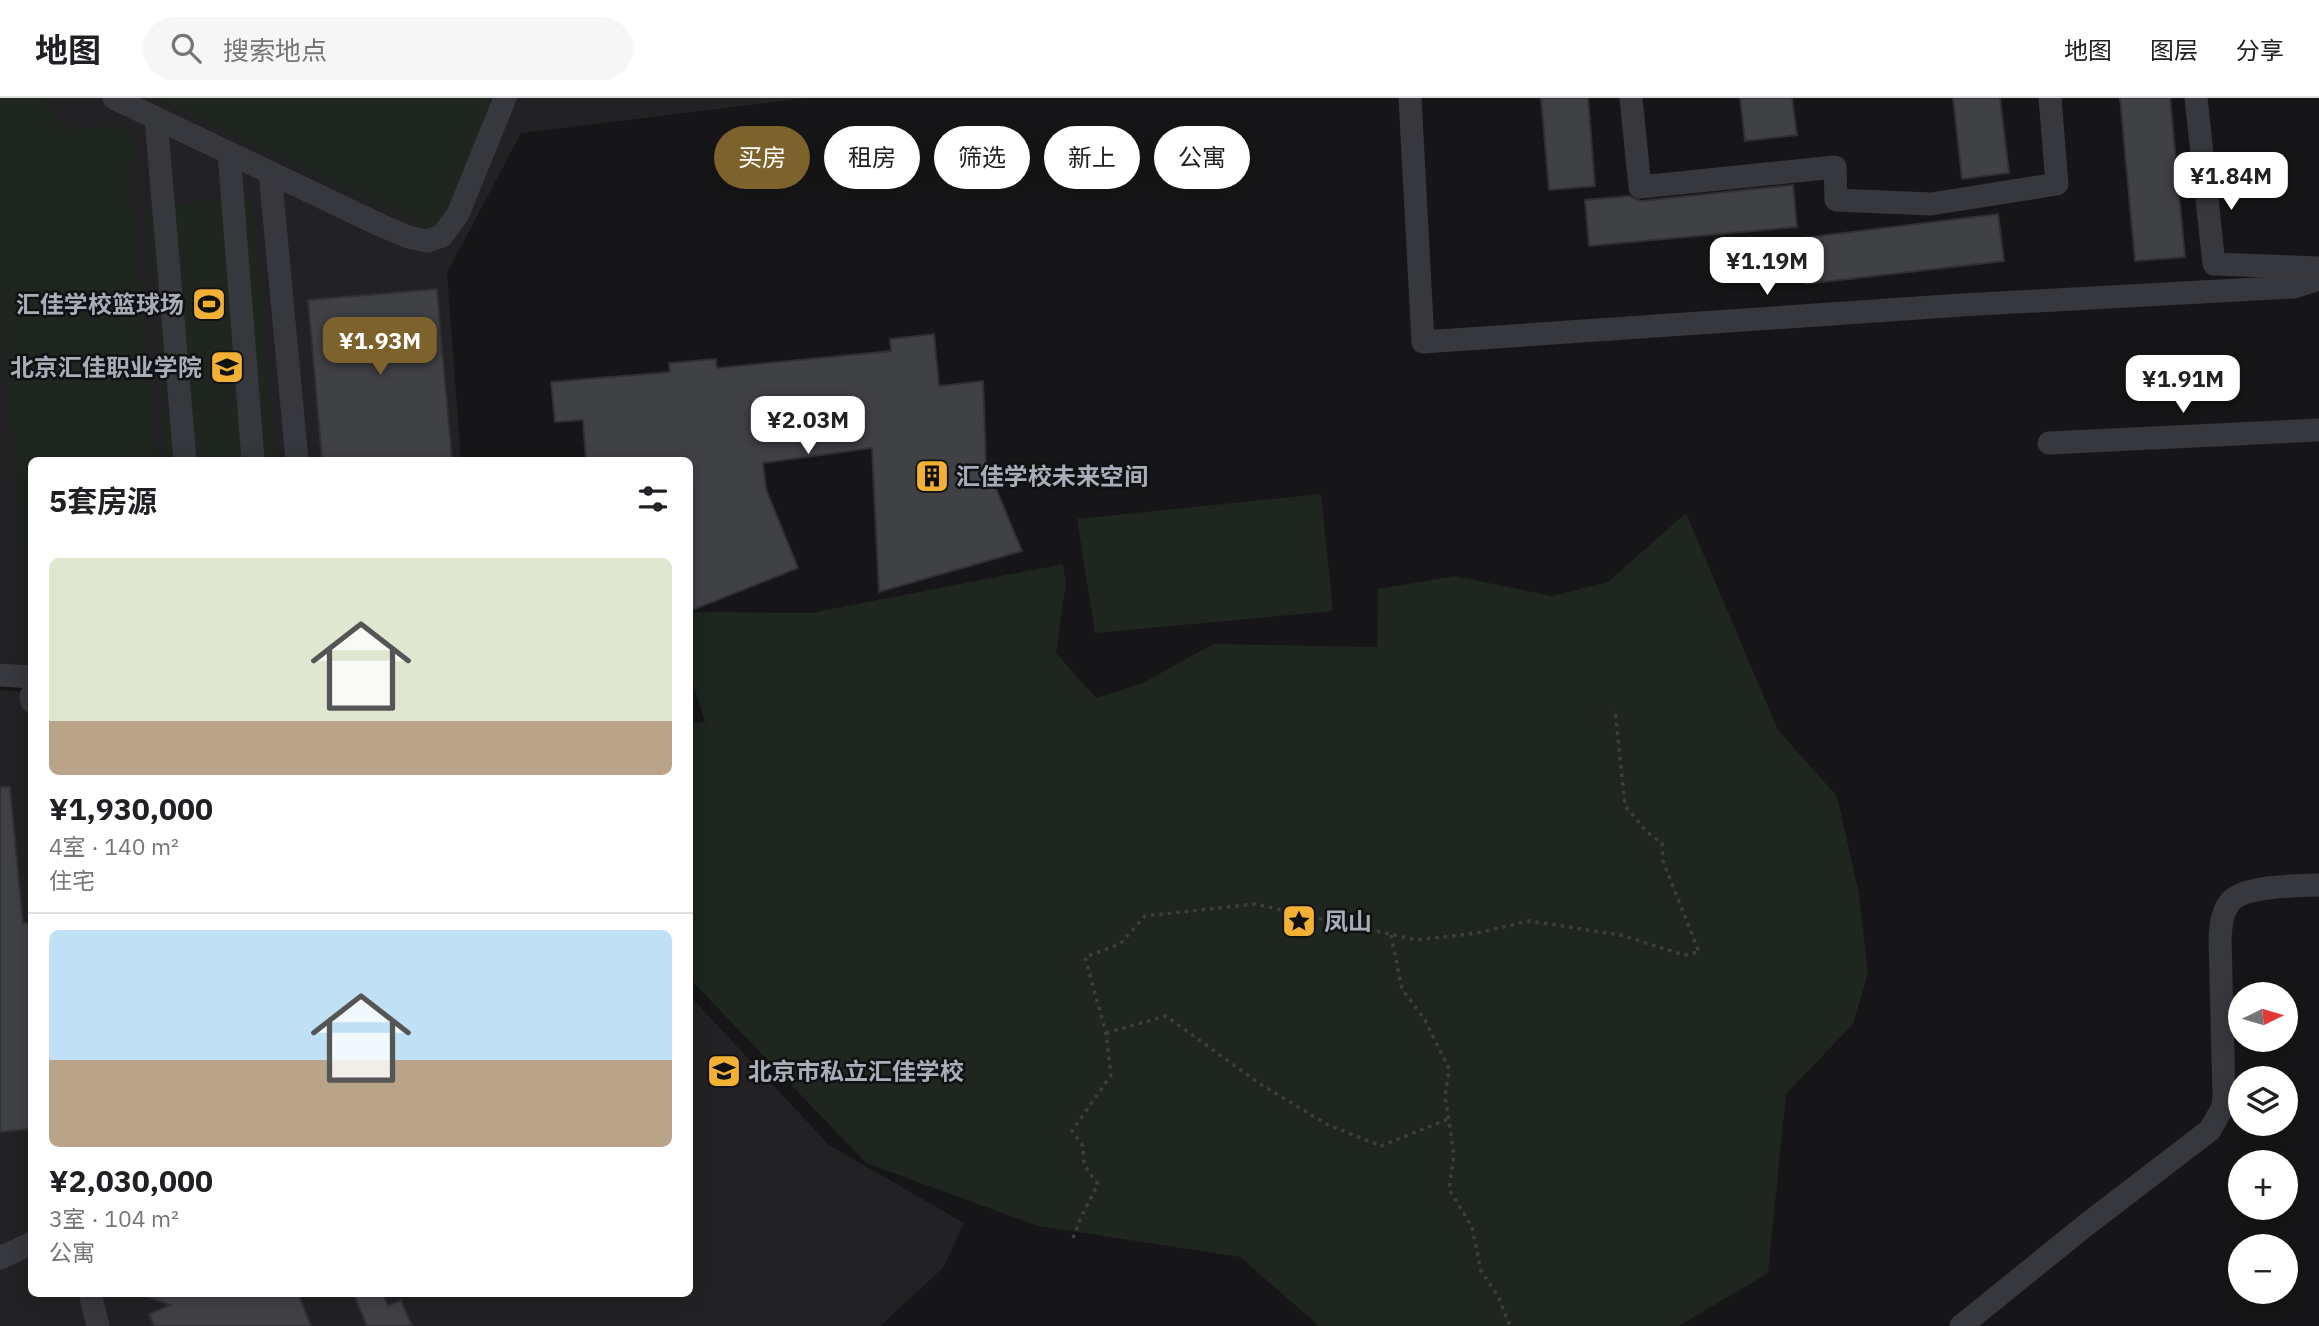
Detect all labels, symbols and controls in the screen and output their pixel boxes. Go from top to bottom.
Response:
search box [143,17,633,80]
text: 地图 [35,28,101,71]
icon: search [167,29,205,67]
text: 搜索地点 [223,33,327,67]
text: 地图 [2064,34,2112,66]
text: 图层 [2150,34,2198,66]
text: 分享 [2236,34,2284,66]
chip: 买房 [714,126,810,189]
chip: 租房 [824,126,920,189]
chip: 筛选 [934,126,1030,189]
chip: 新上 [1044,126,1140,189]
chip: 公寓 [1154,126,1250,189]
pin: ¥1.84M [2174,152,2288,212]
text: ¥1.84M [2190,160,2272,190]
pin: ¥1.19M [1710,238,1824,297]
text: ¥1.19M [1726,245,1808,275]
sports icon: 汇佳学校篮球场 [190,285,228,323]
place label: 汇佳学校篮球场 [16,288,184,320]
pin: ¥1.93M [323,317,437,377]
text: ¥1.93M [339,325,421,355]
school or university icon: 北京汇佳职业学院 [208,348,246,386]
place label: 北京汇佳职业学院 [10,351,202,383]
pin: ¥1.91M [2126,356,2240,415]
text: ¥1.91M [2142,363,2224,393]
pin: ¥2.03M [751,396,865,456]
text: ¥2.03M [767,404,849,434]
building icon: 汇佳学校未来空间 [913,457,951,495]
place label: 汇佳学校未来空间 [956,460,1148,492]
icon: filters [634,480,672,518]
text: 5套房源 [49,481,157,520]
icon: home [298,603,424,729]
text: ¥1,930,000 [49,789,213,828]
text: 4室 · 140 m² [49,831,179,861]
text: 住宅 [49,865,95,895]
place icon: 凤山 [1280,902,1318,940]
place label: 凤山 [1324,905,1372,937]
icon: home [298,975,424,1101]
north arrow [2228,982,2298,1052]
map controls [2228,982,2298,1304]
school or university icon: 北京市私立汇佳学校 [705,1052,743,1090]
place label: 北京市私立汇佳学校 [748,1055,964,1087]
button: layers [2228,1066,2298,1136]
button: + [2228,1150,2298,1220]
text: ¥2,030,000 [49,1161,213,1200]
text: 3室 · 104 m² [49,1203,179,1233]
button: − [2228,1234,2298,1304]
text: 公寓 [49,1237,95,1267]

